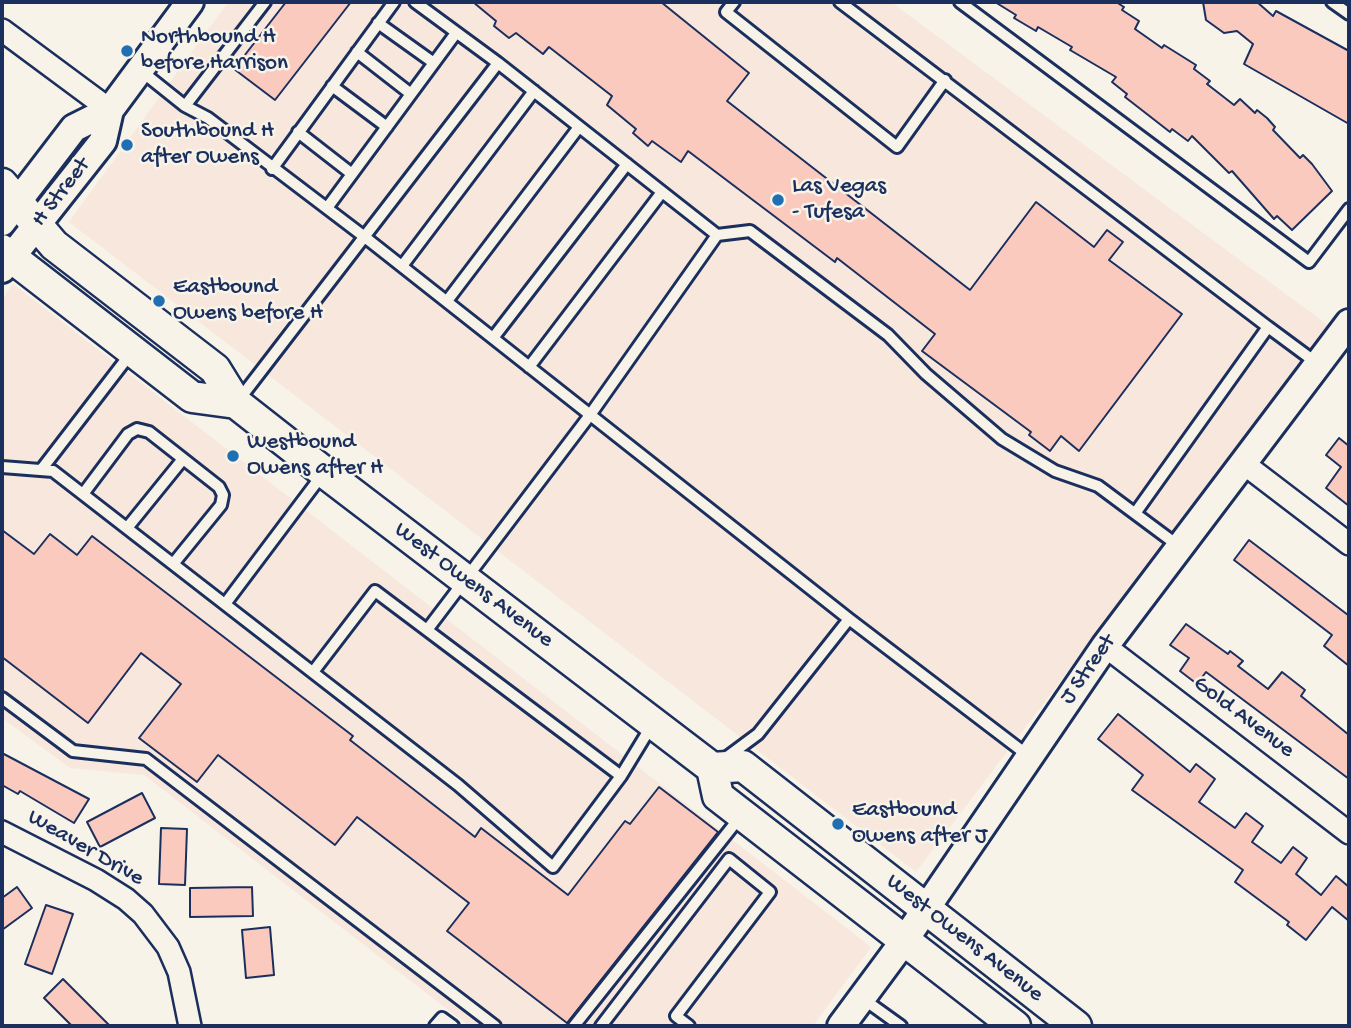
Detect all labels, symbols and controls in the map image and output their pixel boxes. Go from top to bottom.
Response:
place label: Northbound H before Harrison [141,24,288,78]
marker: Northbound H before Harrison [119,43,135,59]
place label: Southbound H after Owens [141,118,274,172]
marker: Southbound H after Owens [119,137,135,153]
street label: H Street [27,153,97,233]
place label: Las Vegas - Tufesa [792,173,886,227]
marker: Las Vegas - Tufesa [770,192,786,208]
place label: Eastbound Owens before H [173,274,323,328]
marker: Eastbound Owens before H [151,293,167,309]
place label: Westbound Owens after H [247,429,383,483]
marker: Westbound Owens after H [225,448,241,464]
street label: West Owens Avenue [388,517,558,655]
street label: J Street [1055,630,1123,710]
street label: Gold Avenue [1187,671,1299,765]
place label: Eastbound Owens after J [852,797,987,851]
street label: Weaver Drive [22,805,148,893]
marker: Eastbound Owens after J [830,816,846,832]
street label: West Owens Avenue [880,869,1048,1009]

